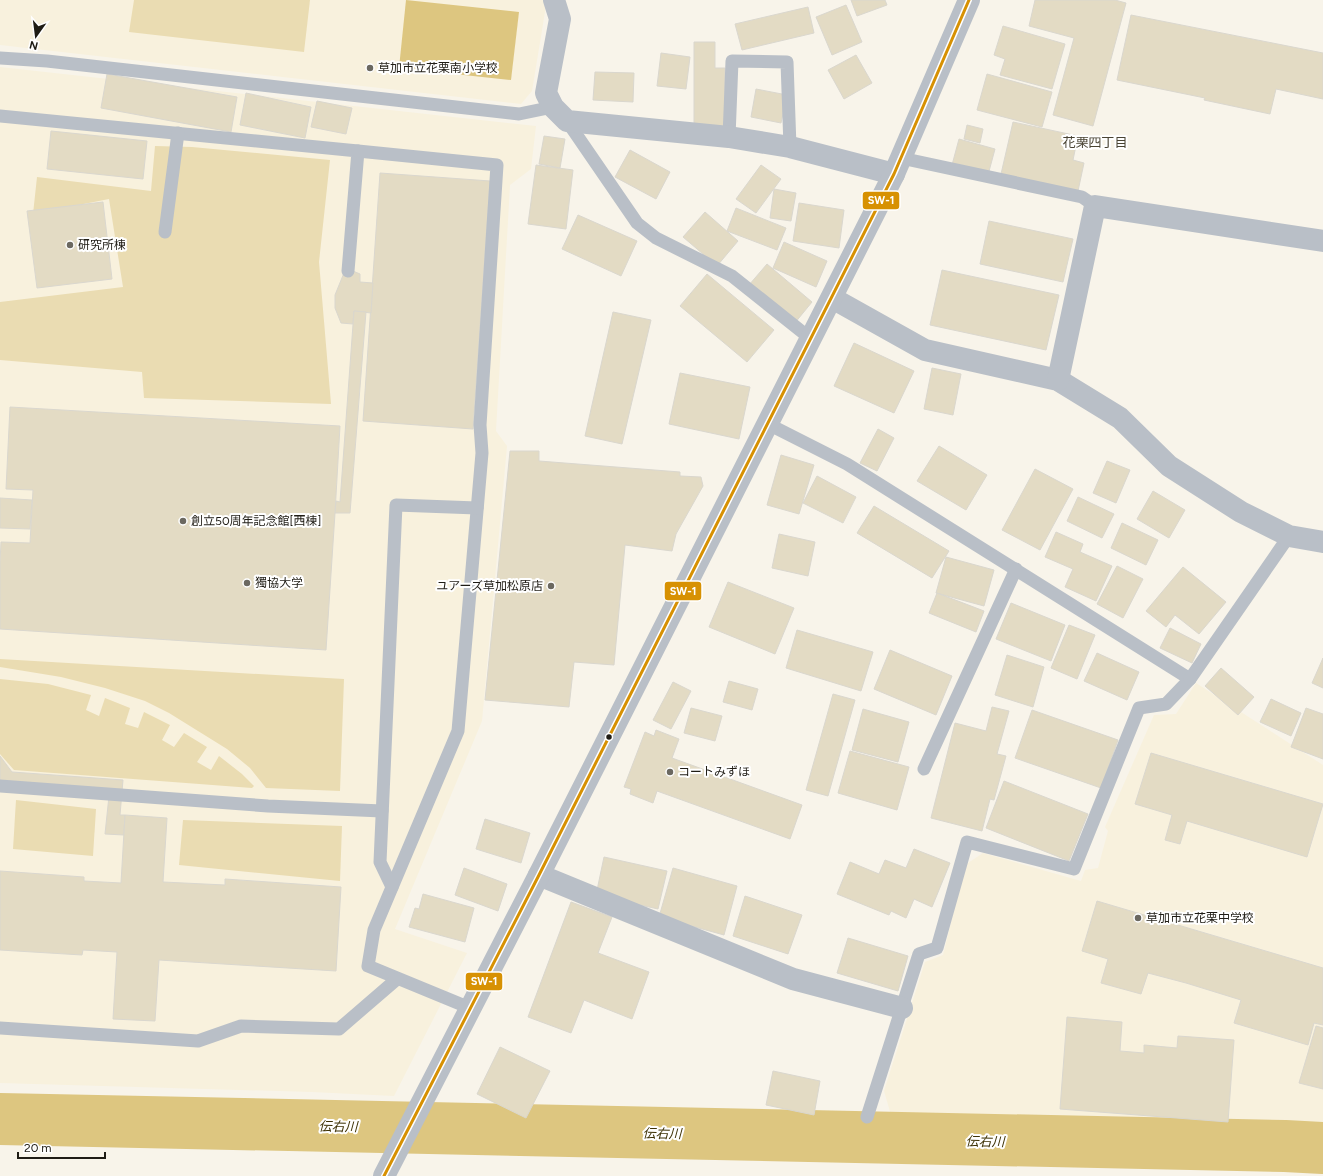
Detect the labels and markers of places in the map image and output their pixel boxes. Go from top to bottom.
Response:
place label: 草加市立花栗南小学校 [378,61,498,75]
marker: 草加市立花栗南小学校 [365,63,375,73]
place label: 研究所棟 [78,238,126,252]
marker: 研究所棟 [65,240,75,250]
place label: 創立50周年記念館[西棟] [191,514,321,528]
marker: 創立50周年記念館[西棟] [178,516,188,526]
place label: 獨協大学 [255,576,303,590]
marker: 獨協大学 [242,578,252,588]
place label: ユアーズ草加松原店 [436,579,543,593]
marker: ユアーズ草加松原店 [546,581,556,591]
unlabelled marker [604,732,614,742]
place label: コートみずほ [678,765,750,779]
marker: コートみずほ [665,767,675,777]
place label: 草加市立花栗中学校 [1146,911,1254,925]
marker: 草加市立花栗中学校 [1133,913,1143,923]

